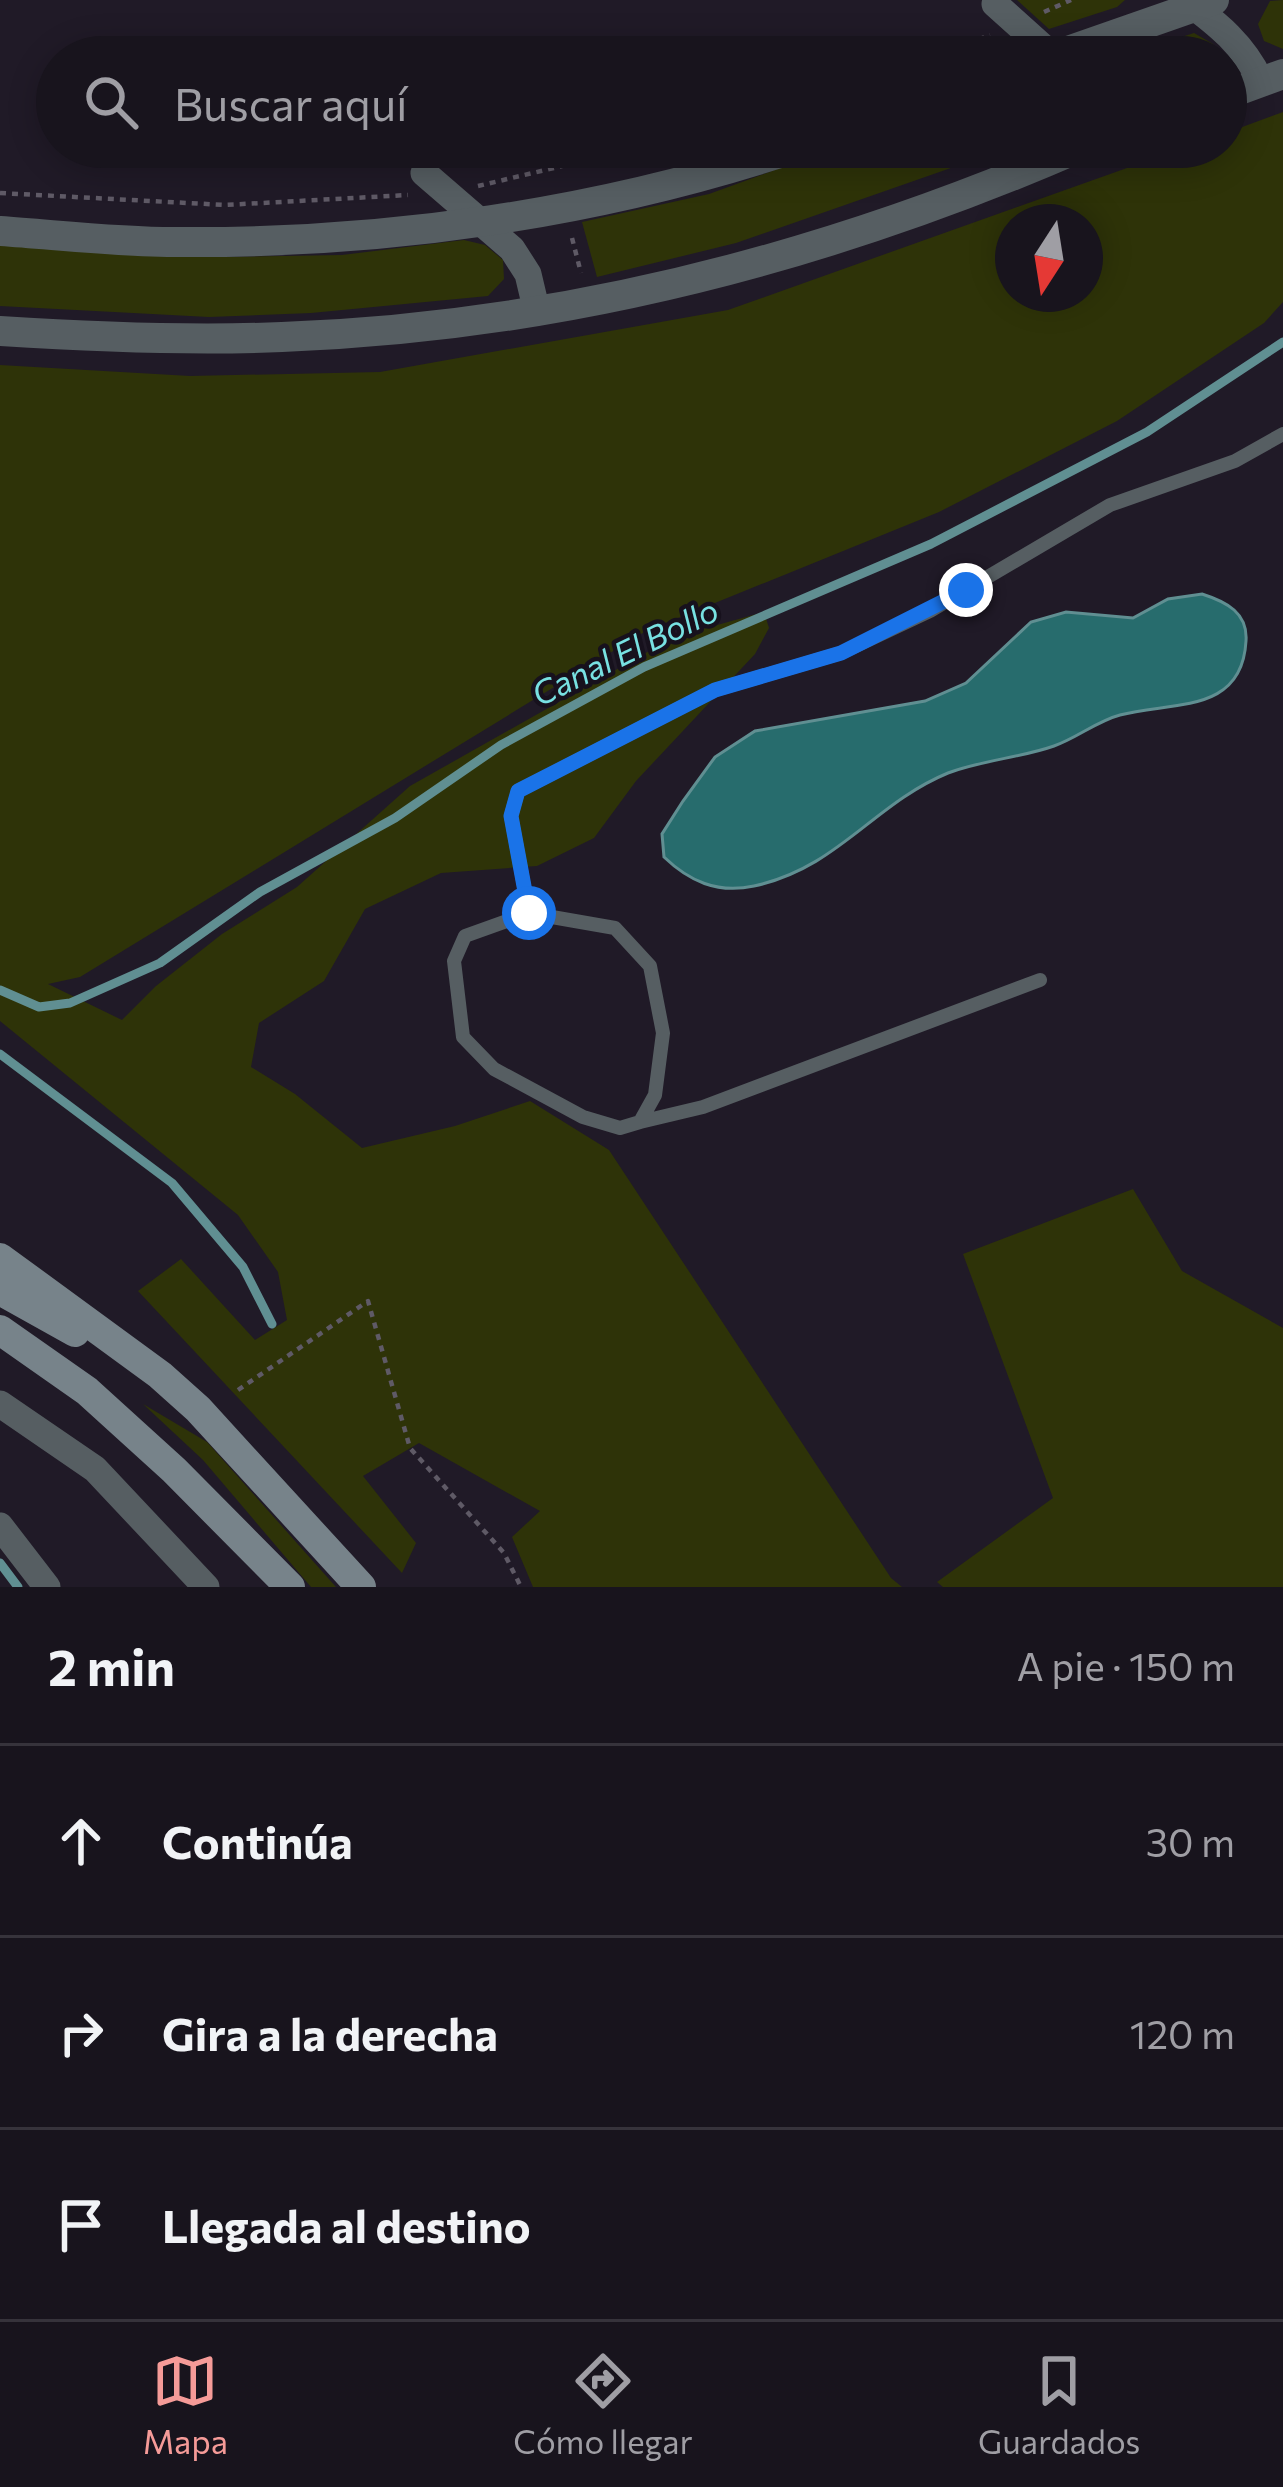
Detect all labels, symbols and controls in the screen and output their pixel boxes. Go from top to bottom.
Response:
search box [36,36,1247,168]
icon: search [78,69,144,135]
text: Buscar aquí [174,75,408,130]
north arrow [995,204,1103,312]
route end [939,563,993,617]
water label: Canal El Bollo [524,588,724,713]
route start [502,886,556,940]
text: 2 min [48,1634,175,1697]
text: A pie · 150 m [1017,1641,1235,1689]
icon: ahead [48,1808,114,1874]
text: Continúa [162,1813,353,1868]
text: 30 m [1146,1817,1235,1865]
icon: right [48,2000,114,2066]
text: Gira a la derecha [162,2005,498,2060]
text: 120 m [1130,2009,1235,2057]
icon: arrive [48,2192,114,2258]
text: Llegada al destino [162,2197,531,2252]
tab: Mapa [143,2348,228,2461]
tab: Cómo llegar [513,2348,693,2461]
tab: Guardados [978,2348,1140,2461]

